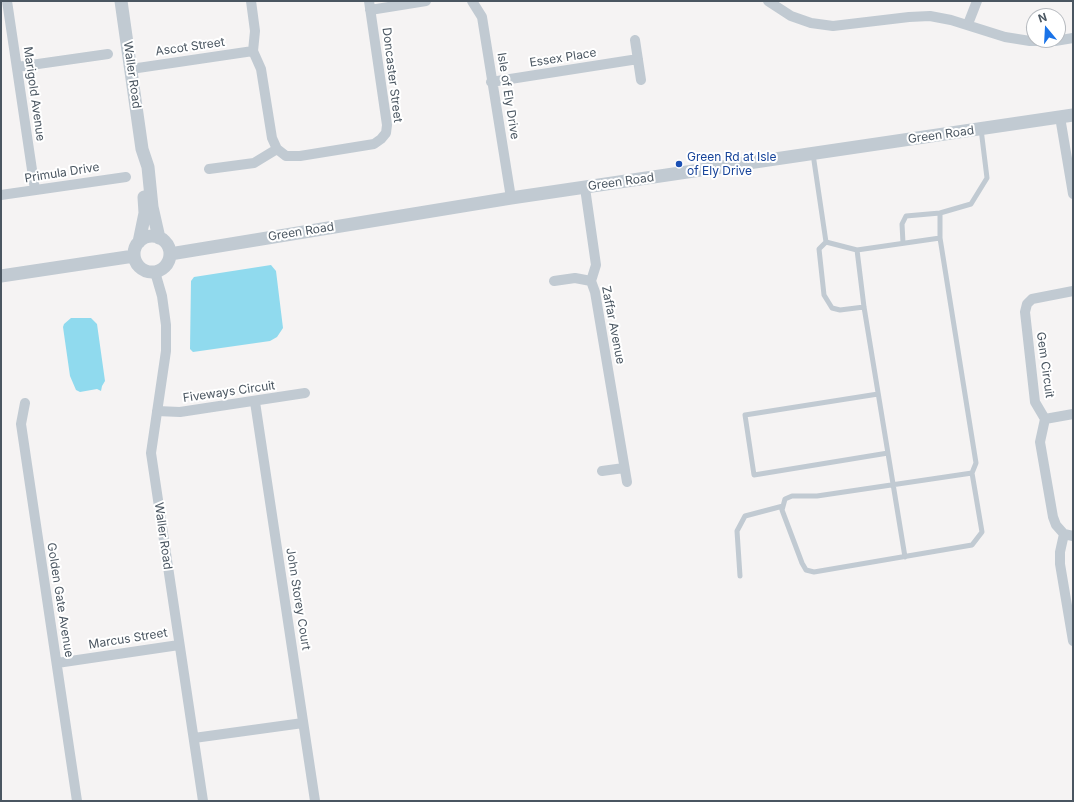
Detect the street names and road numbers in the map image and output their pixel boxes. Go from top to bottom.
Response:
street label: Doncaster Street [379,27,405,123]
street label: Ascot Street [154,35,226,59]
street label: Waller Road [120,41,144,109]
street label: Marigold Avenue [20,46,48,142]
street label: Essex Place [528,46,598,70]
street label: Isle of Ely Drive [494,51,522,141]
street label: Green Road [907,123,975,147]
street label: Primula Drive [23,160,101,186]
street label: Green Road [587,170,655,194]
street label: Green Road [267,220,335,244]
street label: Zaffar Avenue [598,285,628,365]
street label: Gem Circuit [1033,331,1057,399]
street label: Fiveways Circuit [182,378,276,406]
street label: Waller Road [151,502,175,570]
street label: Golden Gate Avenue [44,542,76,658]
street label: John Storey Court [283,547,313,651]
street label: Marcus Street [88,626,168,652]

